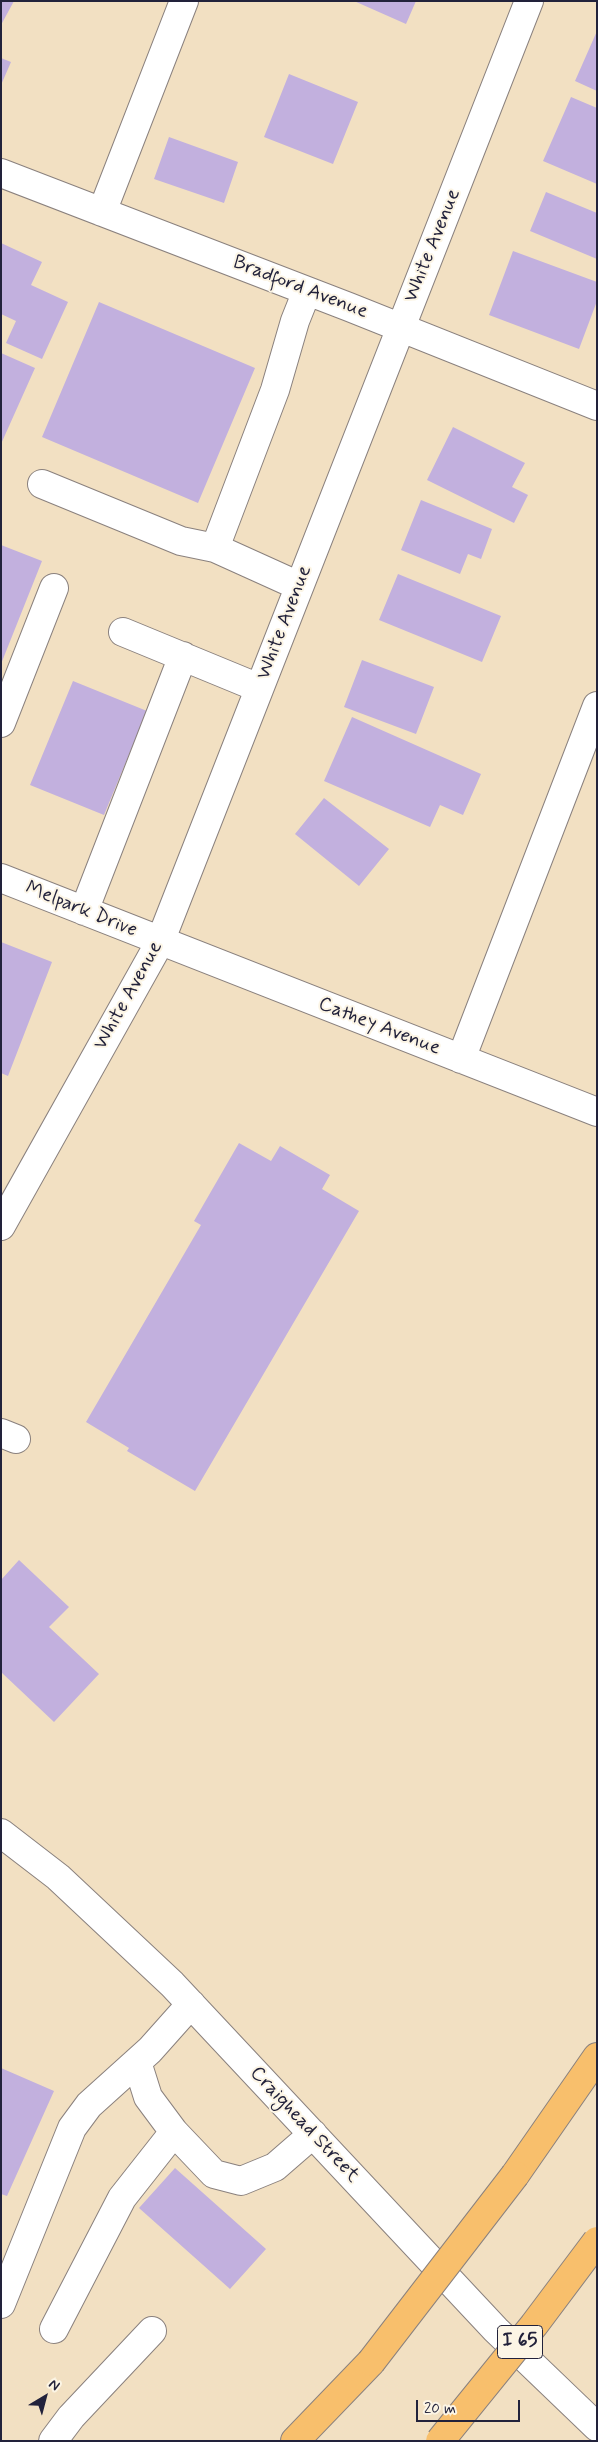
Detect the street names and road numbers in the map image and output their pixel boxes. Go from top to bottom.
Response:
street label: White Avenue [399,186,467,306]
street label: Bradford Avenue [229,251,371,325]
street label: White Avenue [252,563,318,683]
street label: Melpark Drive [22,877,140,943]
street label: White Avenue [89,938,169,1054]
street label: Cathey Avenue [315,993,443,1061]
street label: Craighead Street [244,2062,364,2188]
road number: I 65 [498,2326,542,2358]

